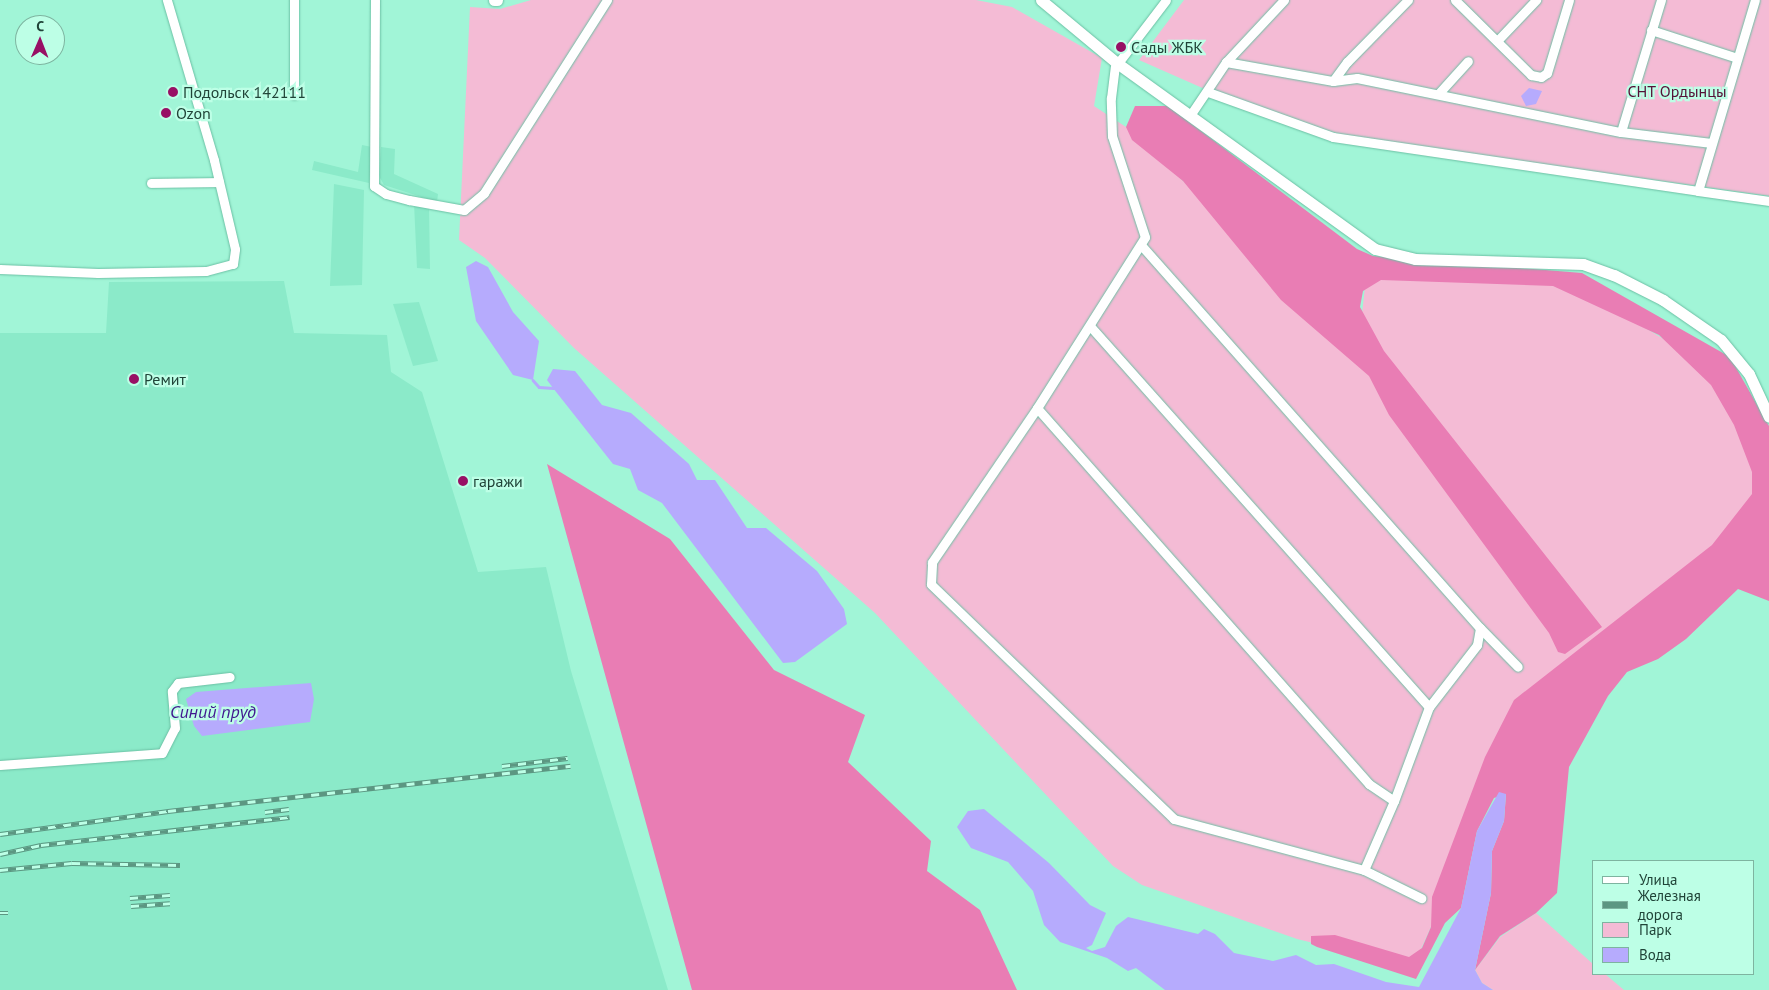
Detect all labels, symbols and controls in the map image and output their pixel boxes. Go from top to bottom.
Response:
north arrow [15,15,65,65]
text: С [36,17,44,35]
place label: Сады ЖБК [1131,37,1203,57]
marker: Сады ЖБК [1115,41,1127,53]
park label: СНТ Ордынцы [1627,81,1727,101]
place label: Подольск 142111 [183,82,306,102]
marker: Подольск 142111 [167,86,179,98]
place label: Ozon [176,103,211,123]
marker: Ozon [160,107,172,119]
place label: Ремит [144,369,186,389]
marker: Ремит [128,373,140,385]
place label: гаражи [473,471,523,491]
marker: гаражи [457,475,469,487]
water label: Синий пруд [170,701,256,723]
legend [1592,860,1754,975]
text: Улица [1639,870,1677,889]
text: Железная дорога [1638,886,1701,924]
text: Парк [1639,920,1672,939]
text: Вода [1639,945,1671,964]

